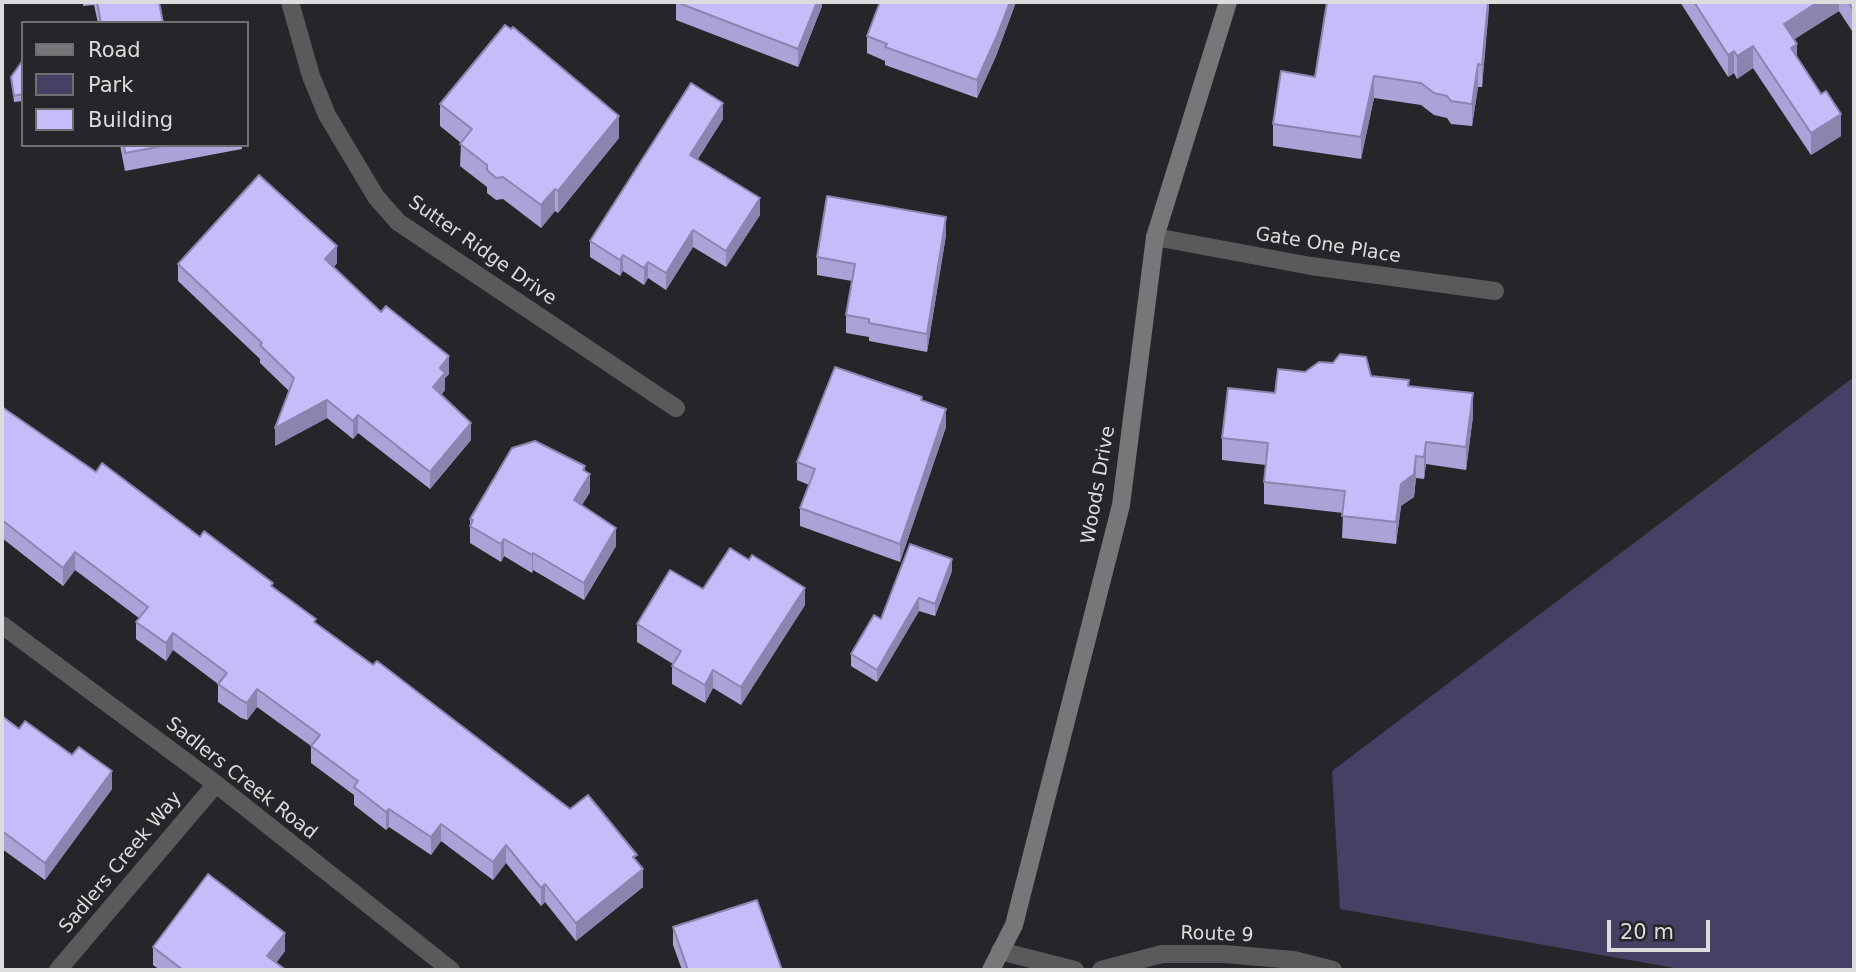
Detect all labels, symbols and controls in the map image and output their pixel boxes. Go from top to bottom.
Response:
legend [21,21,248,147]
text: Road [88,38,141,62]
text: Park [88,73,133,97]
text: Building [88,108,173,132]
street label: Sutter Ridge Drive [404,191,560,311]
street label: Gate One Place [1254,223,1402,269]
street label: Woods Drive [1077,424,1121,546]
street label: Sadlers Creek Road [161,713,321,845]
street label: Sadlers Creek Way [55,787,187,939]
scale bar [1611,906,1714,950]
text: 20 m [1620,920,1674,944]
street label: Route 9 [1180,922,1254,948]

